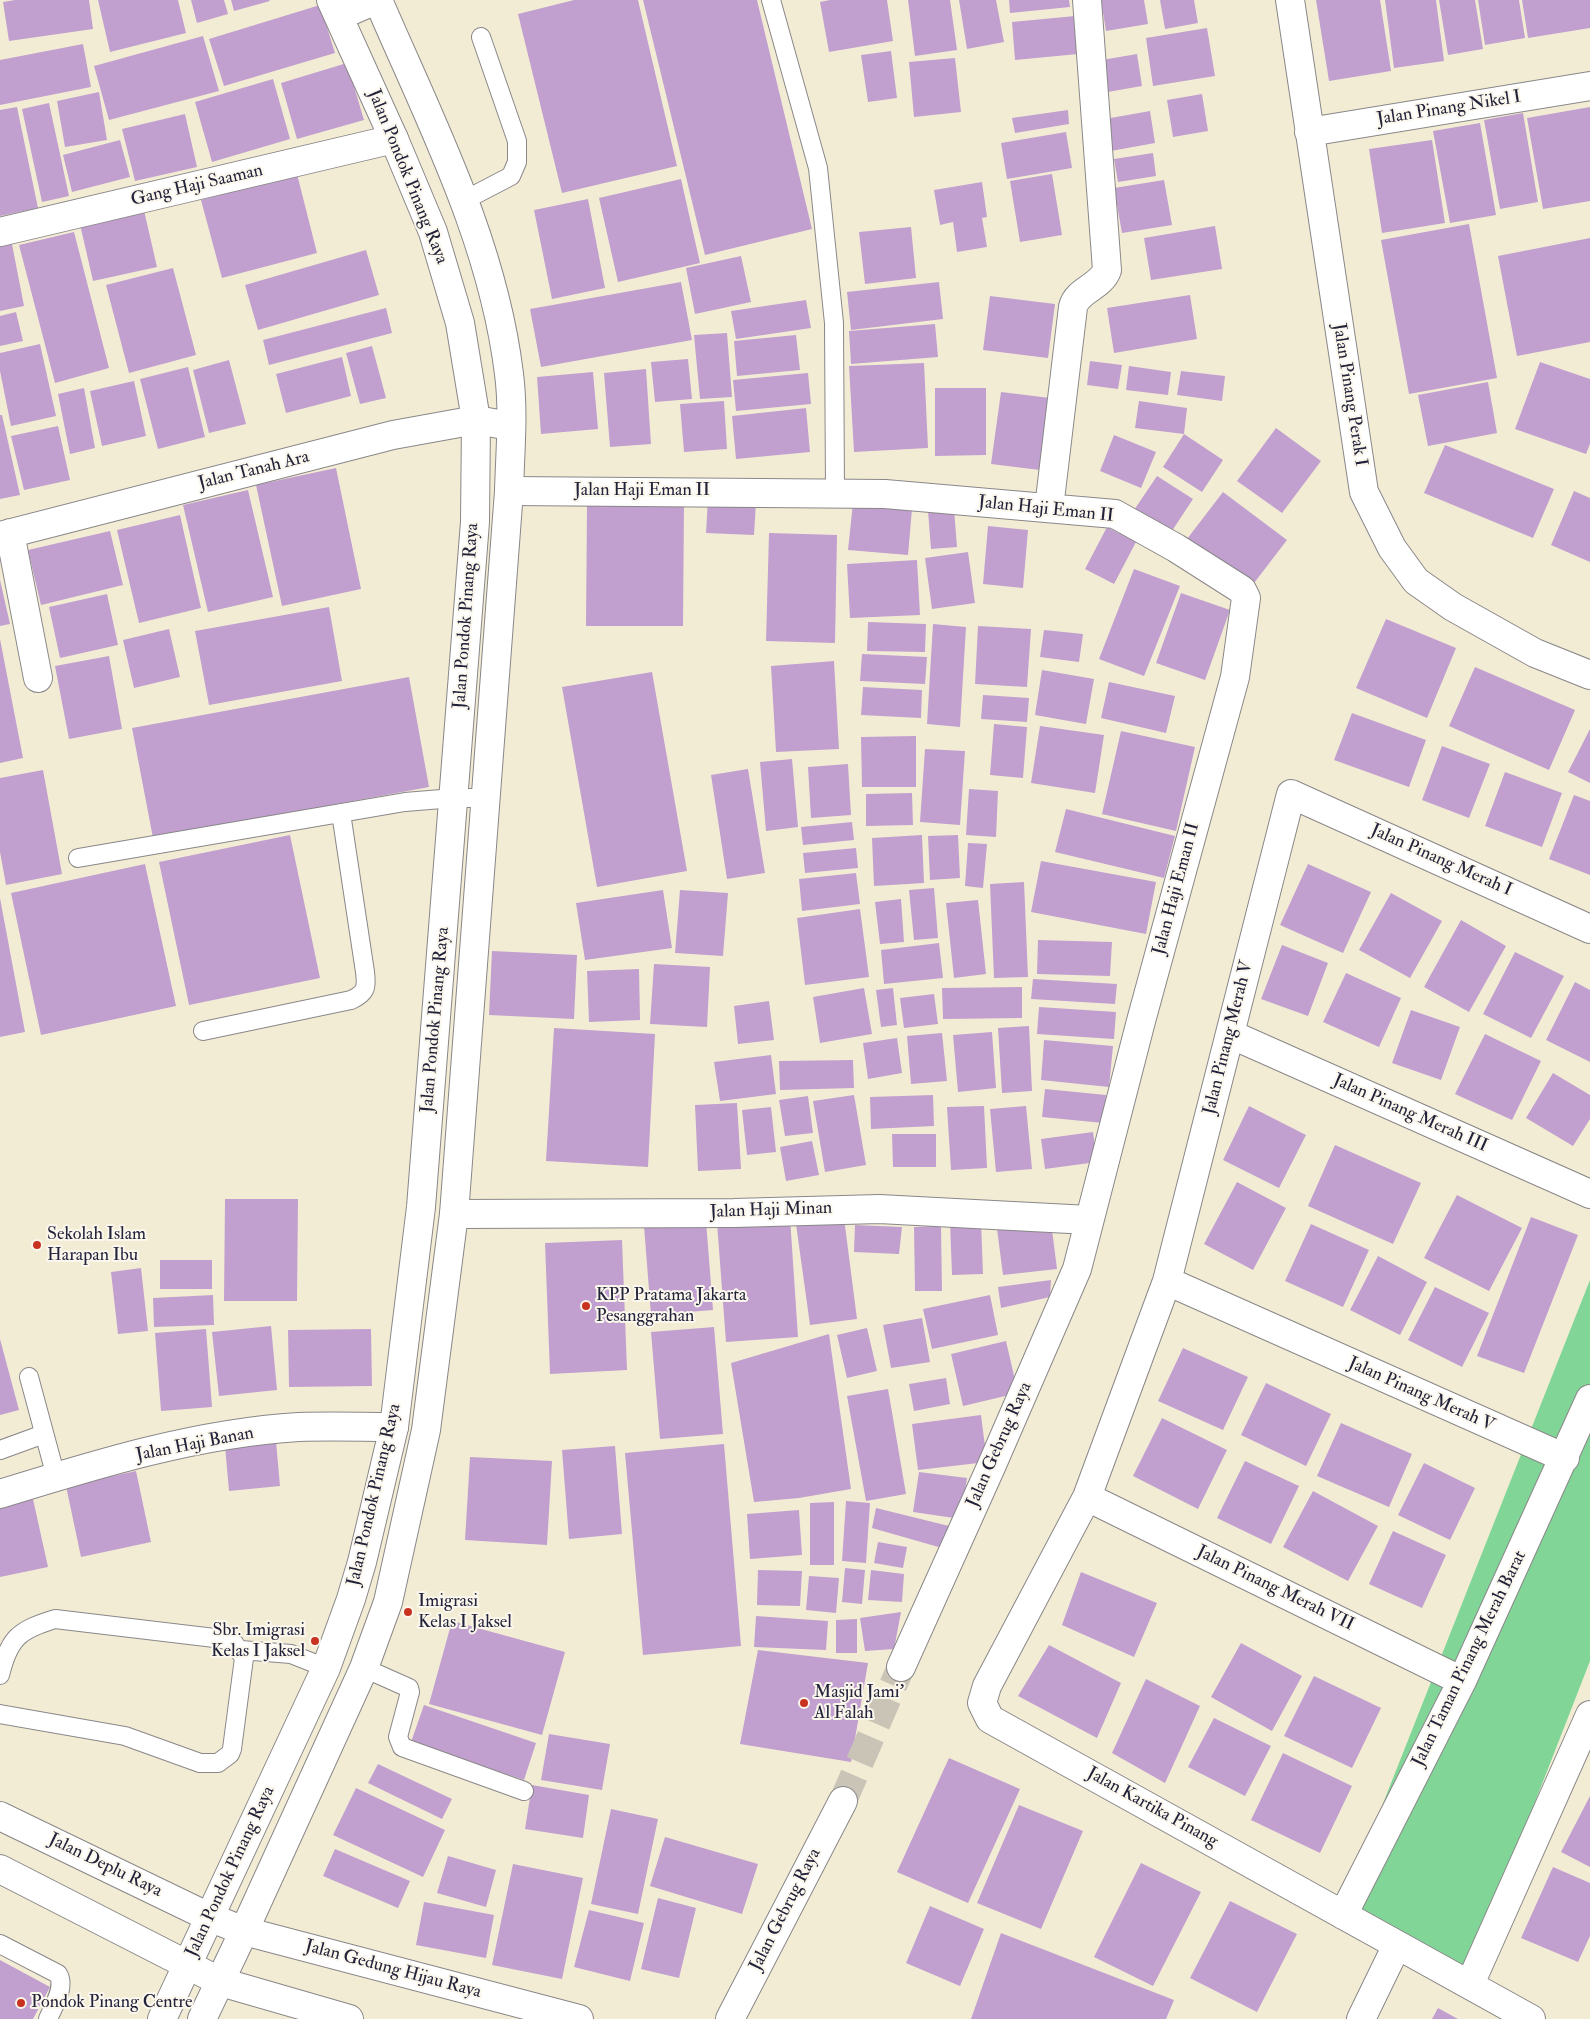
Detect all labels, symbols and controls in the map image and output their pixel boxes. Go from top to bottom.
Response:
street label: Jalan Pondok Pinang Raya [362,87,452,267]
street label: Jalan Pinang Nikel I [1375,87,1523,131]
street label: Gang Haji Saaman [129,160,265,212]
street label: Jalan Pinang Perak I [1327,322,1371,468]
street label: Jalan Tanah Ara [196,447,312,495]
street label: Jalan Haji Eman II [574,480,710,502]
street label: Jalan Haji Eman II [977,492,1115,528]
street label: Jalan Pondok Pinang Raya [450,522,484,710]
street label: Jalan Haji Eman II [1149,820,1205,958]
street label: Jalan Pinang Merah I [1367,820,1515,902]
street label: Jalan Pondok Pinang Raya [417,926,455,1114]
street label: Jalan Pinang Merah V [1199,959,1259,1117]
street label: Jalan Pinang Merah III [1329,1070,1491,1158]
street label: Jalan Haji Minan [709,1198,833,1224]
place label: Sekolah Islam Harapan Ibu [47,1224,146,1266]
marker: Sekolah Islam Harapan Ibu [31,1239,43,1251]
place label: KPP Pratama Jakarta Pesanggrahan [596,1285,746,1328]
marker: KPP Pratama Jakarta Pesanggrahan [580,1300,592,1312]
street label: Jalan Pinang Merah V [1344,1353,1498,1437]
street label: Jalan Gebrug Raya [963,1379,1037,1511]
street label: Jalan Pondok Pinang Raya [344,1402,406,1588]
street label: Jalan Haji Banan [134,1423,256,1467]
street label: Jalan Pinang Merah VII [1193,1542,1357,1636]
street label: Jalan Taman Pinang Merah Barat [1408,1548,1532,1770]
place label: Imigrasi Kelas I Jaksel [418,1591,512,1634]
marker: Imigrasi Kelas I Jaksel [402,1606,414,1618]
place label: Sbr. Imigrasi Kelas I Jaksel [211,1620,305,1662]
marker: Sbr. Imigrasi Kelas I Jaksel [309,1635,321,1647]
place label: Masjid Jami' Al Falah [814,1682,904,1725]
marker: Masjid Jami' Al Falah [798,1697,810,1709]
street label: Jalan Kartika Pinang [1083,1763,1221,1853]
street label: Jalan Pondok Pinang Raya [182,1783,280,1961]
street label: Jalan Deplu Raya [45,1829,165,1903]
street label: Jalan Gebrug Raya [746,1845,826,1975]
street label: Jalan Gedung Hijau Raya [302,1936,484,2004]
place label: Pondok Pinang Centre [31,1992,193,2014]
marker: Pondok Pinang Centre [15,1997,27,2009]

